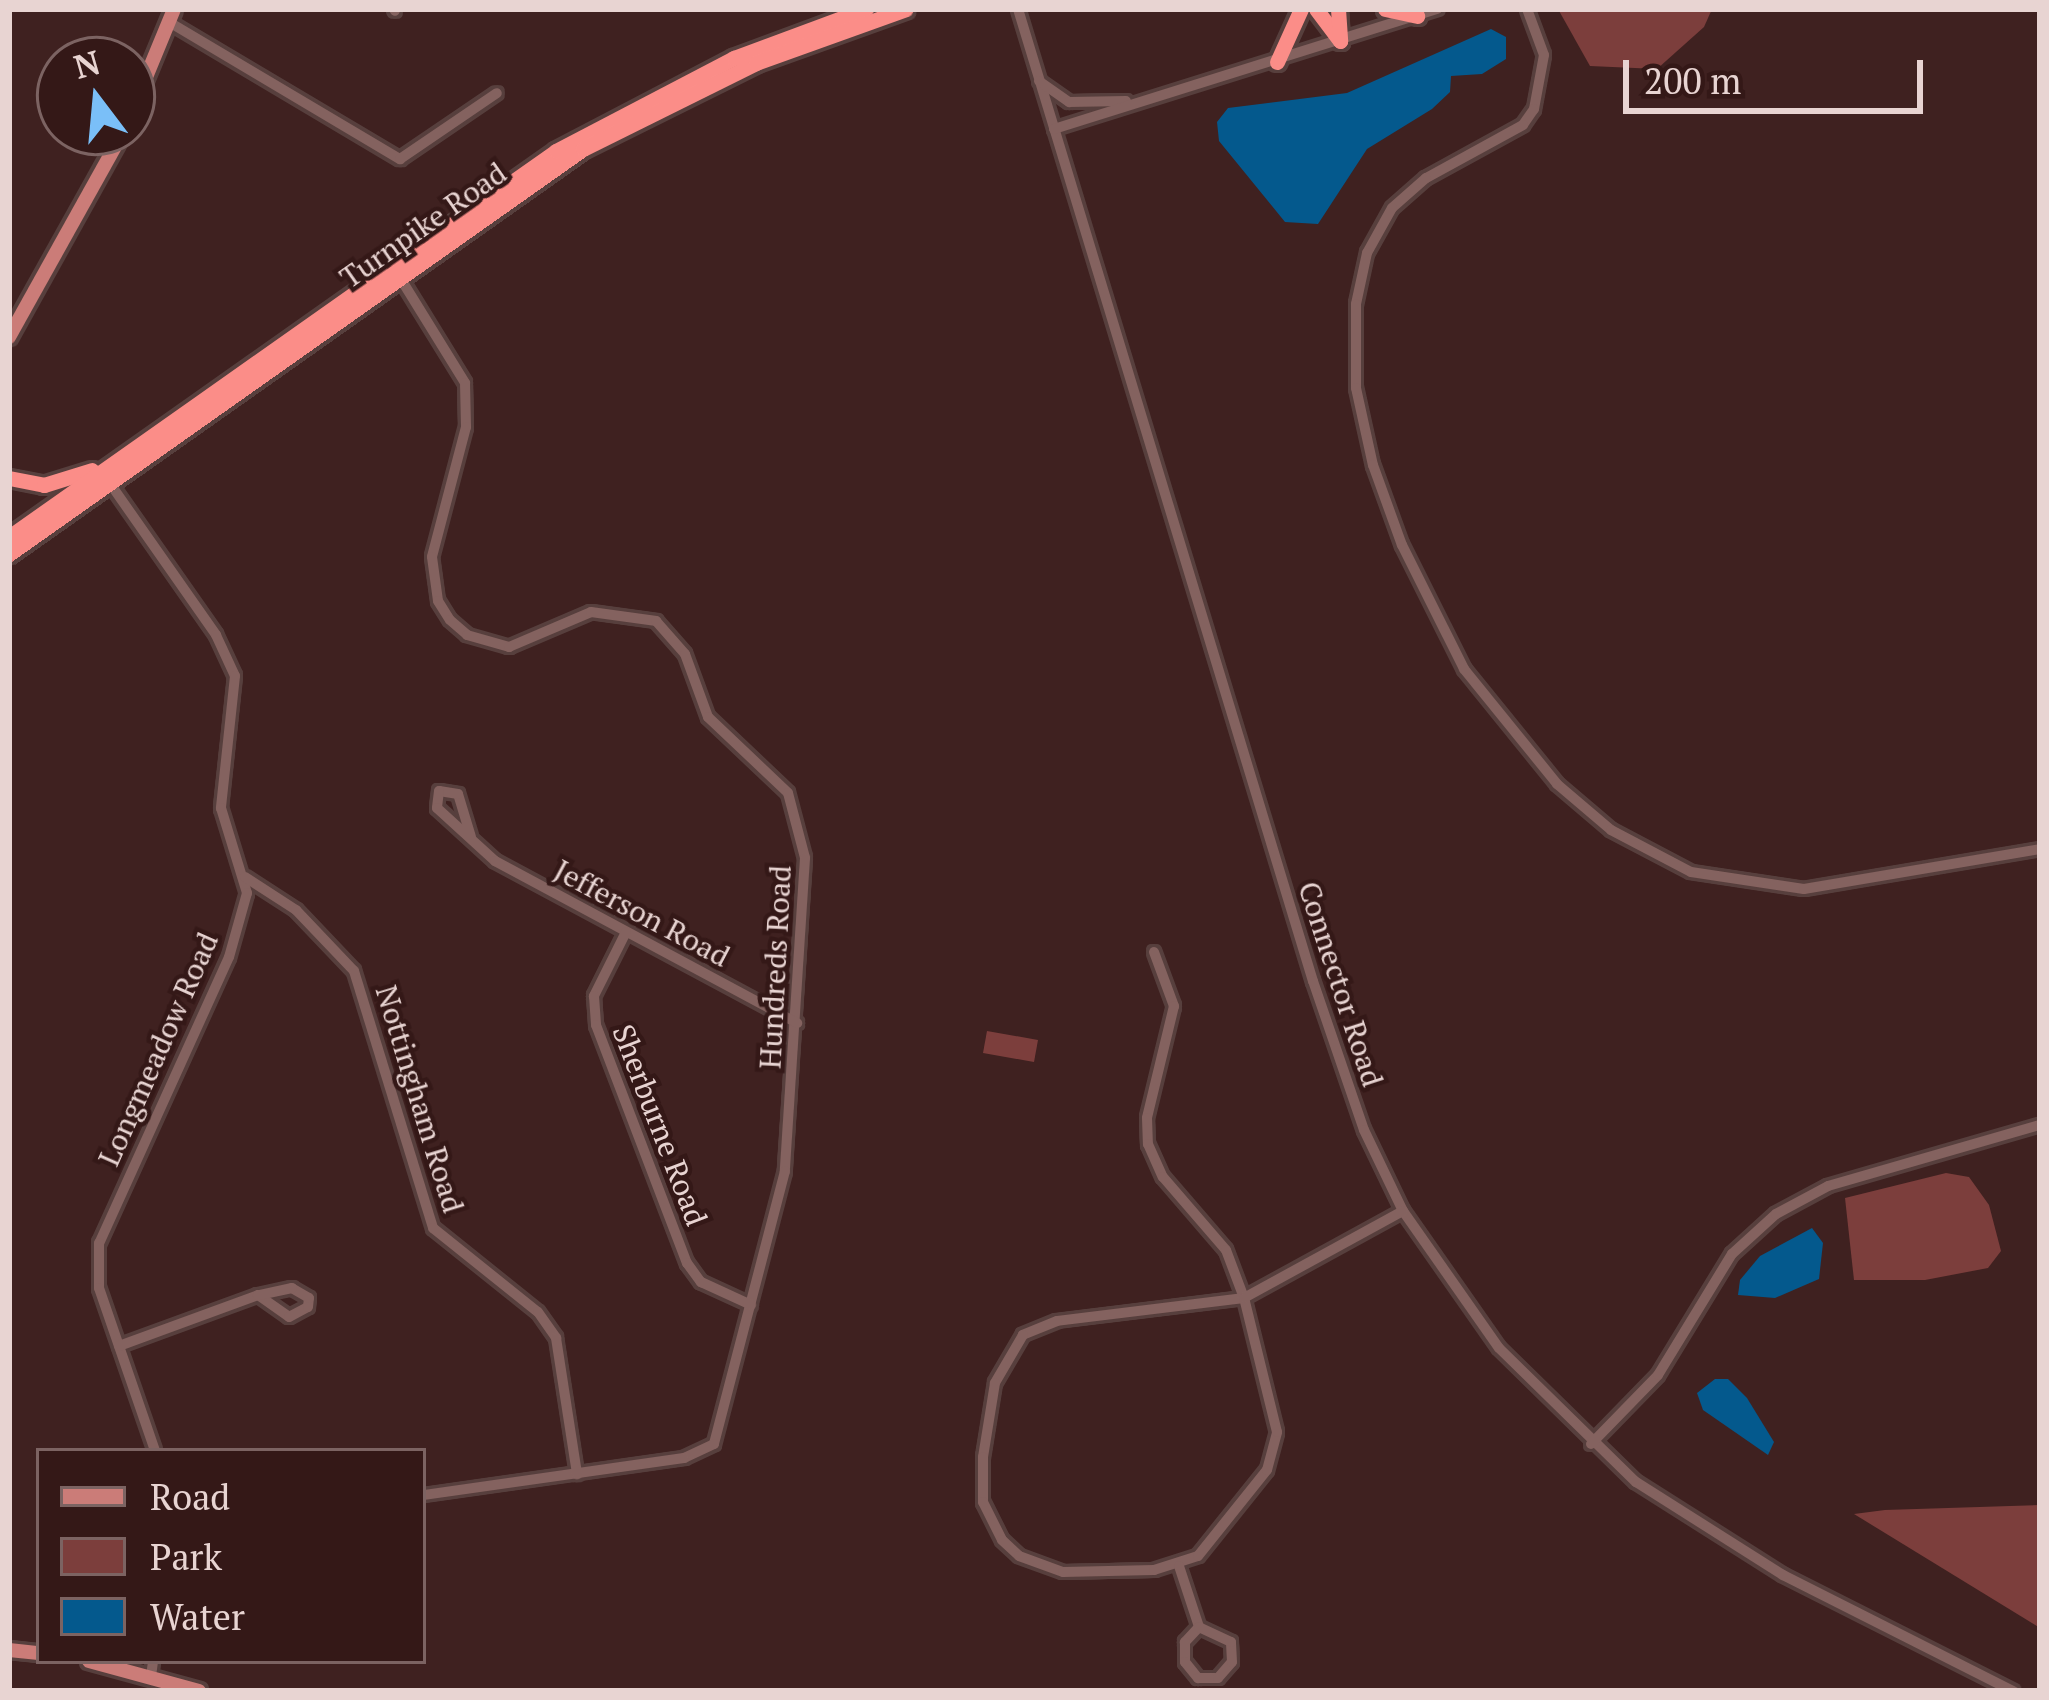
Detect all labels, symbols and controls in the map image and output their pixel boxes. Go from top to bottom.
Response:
north arrow [36,36,156,156]
scale bar [1629,36,1929,110]
text: N [69,40,105,88]
text: 200 m [1644,57,1741,104]
street label: Turnpike Road [333,154,513,296]
street label: Jefferson Road [548,852,736,974]
street label: Hundreds Road [752,864,798,1070]
street label: Connector Road [1291,877,1391,1091]
street label: Longmeadow Road [90,927,226,1171]
street label: Nottingham Road [368,981,472,1217]
street label: Sherburne Road [605,1019,715,1231]
legend [36,1448,426,1664]
text: Road [150,1473,230,1520]
text: Park [150,1533,222,1580]
text: Water [150,1593,245,1640]

